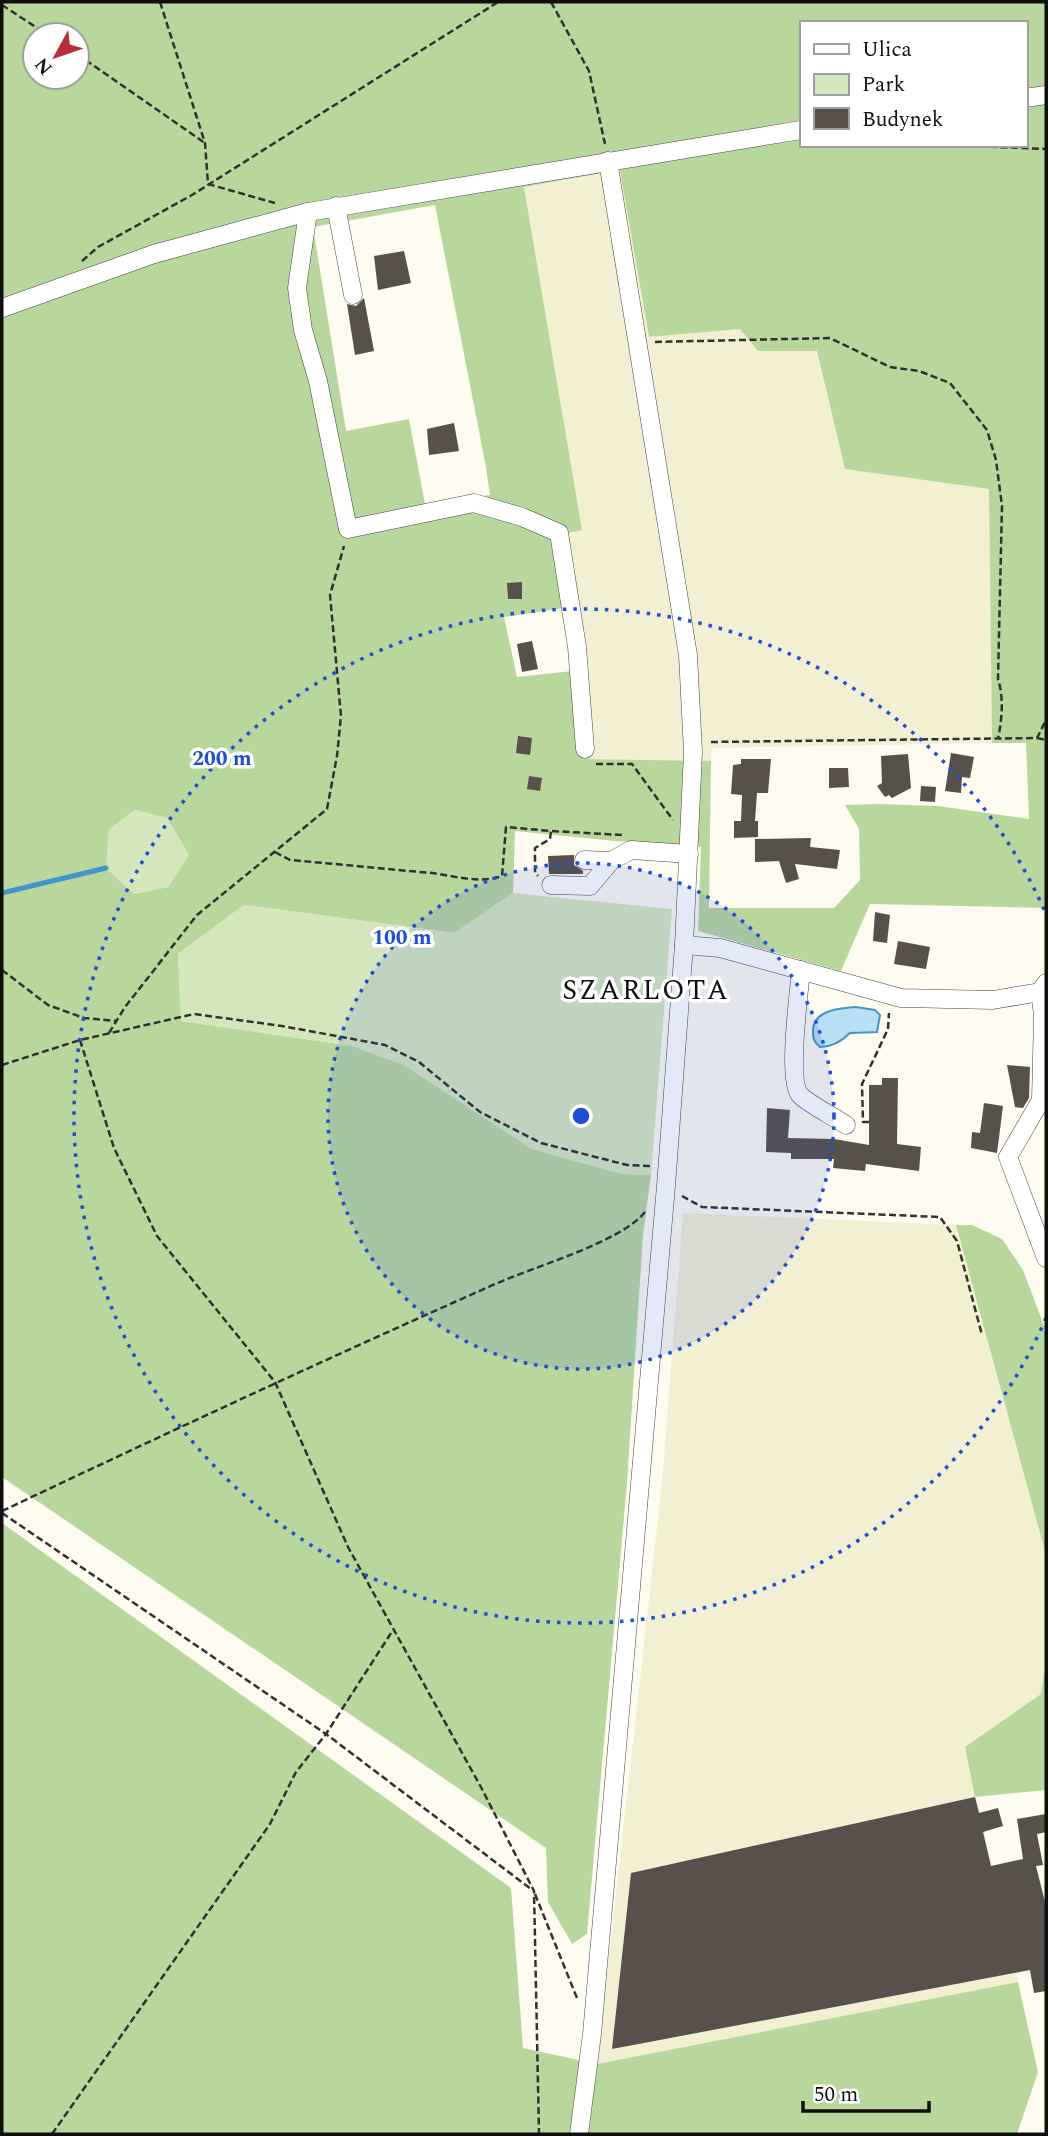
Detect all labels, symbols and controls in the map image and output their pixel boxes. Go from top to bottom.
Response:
north arrow [21,21,91,91]
legend [800,21,1027,147]
text: Ulica [862,34,913,66]
text: N [28,51,60,81]
text: Park [862,69,906,101]
text: Budynek [862,104,944,136]
text: 200 m [192,743,252,775]
text: 100 m [372,922,432,954]
district label: SZARLOTA [562,969,730,1012]
centre of rings [569,1104,593,1128]
scale bar [803,2070,929,2114]
text: 50 m [814,2079,858,2111]

